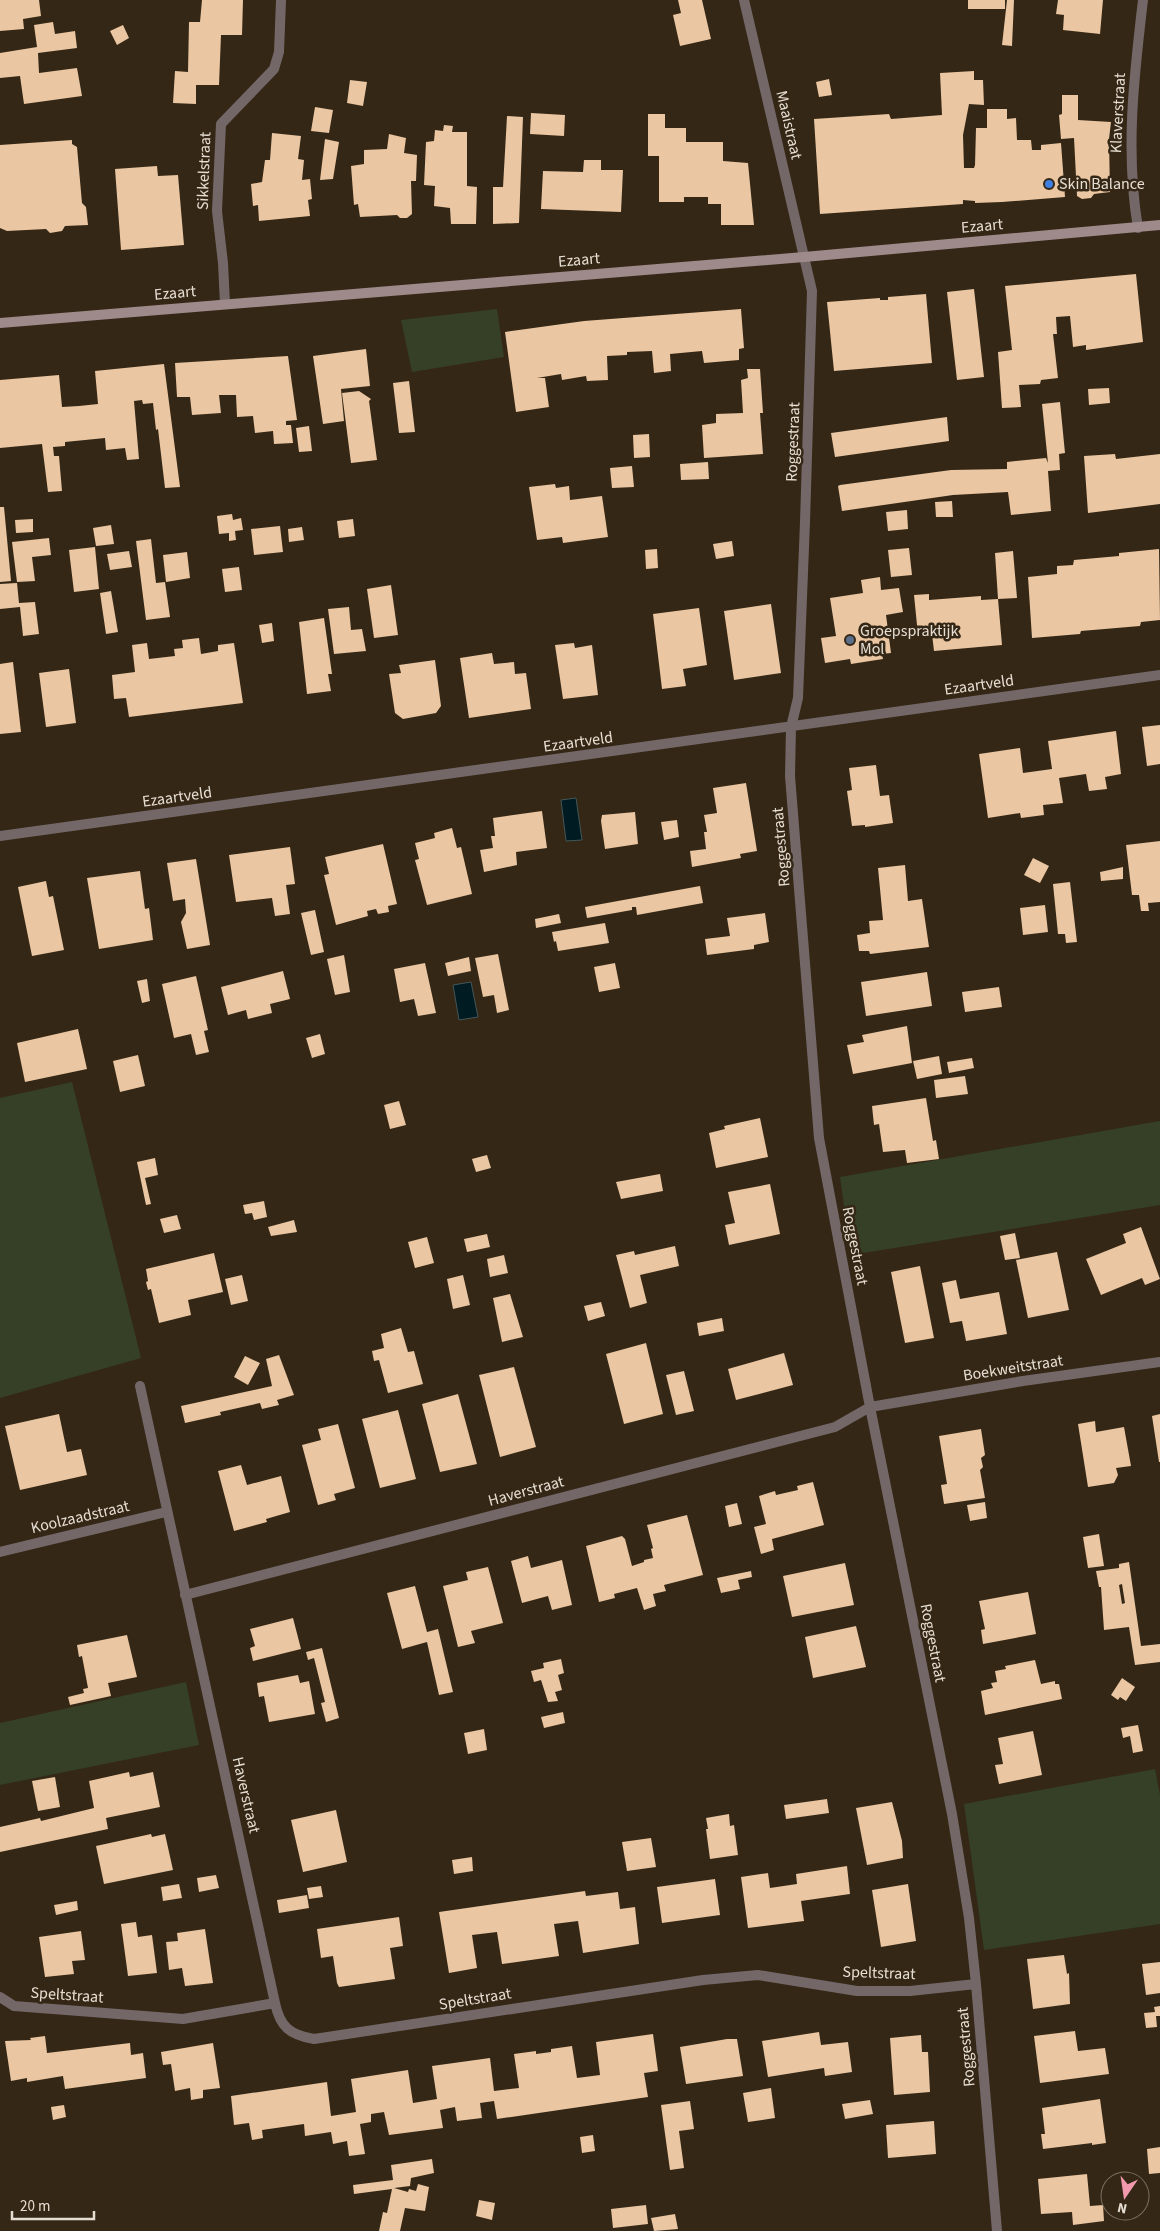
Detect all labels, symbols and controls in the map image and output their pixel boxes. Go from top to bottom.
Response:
street label: Klaverstraat [1105,72,1131,154]
street label: Maaistraat [770,88,808,162]
street label: Sikkelstraat [192,131,216,211]
place label: Skin Balance [1059,173,1145,195]
marker: Skin Balance [1043,178,1055,190]
street label: Ezaart [960,213,1004,239]
street label: Ezaart [557,247,601,273]
street label: Ezaart [153,280,197,306]
street label: Roggestraat [781,401,805,482]
place label: Groepspraktijk Mol [860,620,958,660]
marker: Groepspraktijk Mol [844,634,856,646]
street label: Ezaartveld [943,669,1015,701]
street label: Ezaartveld [542,726,614,758]
street label: Ezaartveld [141,781,213,813]
street label: Roggestraat [767,806,795,888]
street label: Roggestraat [837,1205,874,1288]
street label: Boekweitstraat [962,1349,1065,1387]
street label: Haverstraat [486,1470,567,1512]
street label: Koolzaadstraat [29,1495,132,1539]
street label: Roggestraat [915,1602,952,1685]
street label: Haverstraat [227,1755,266,1836]
street label: Speltstraat [842,1961,916,1985]
street label: Speltstraat [30,1981,105,2009]
street label: Speltstraat [437,1982,513,2016]
street label: Roggestraat [952,2006,980,2088]
north arrow [1100,2171,1150,2221]
scale bar [12,2188,95,2220]
text: 20 m [20,2196,50,2217]
text: N [1116,2197,1129,2218]

